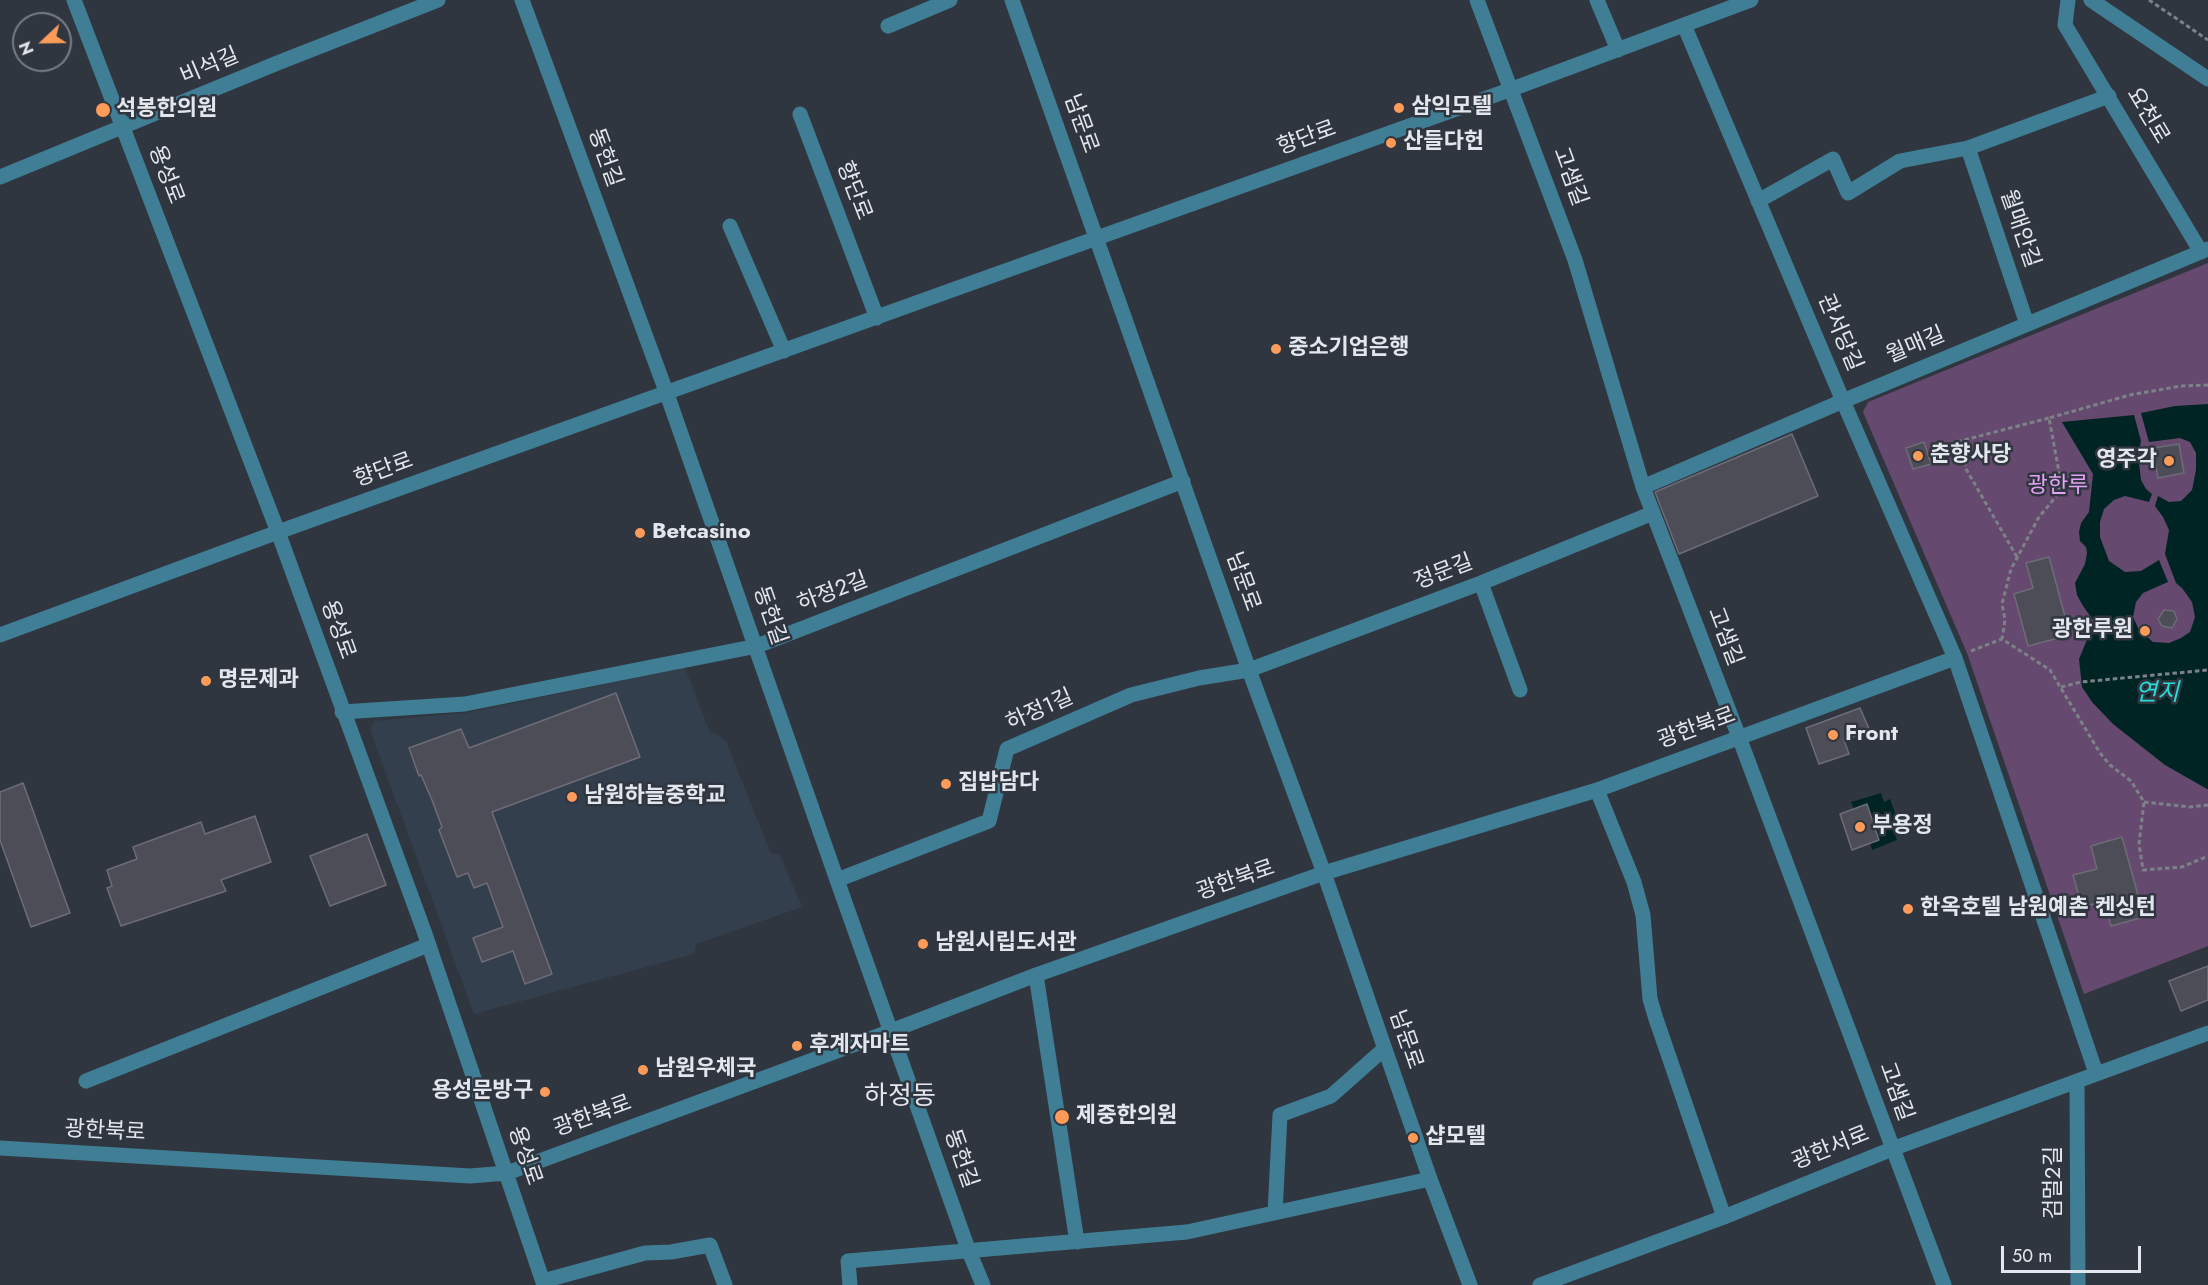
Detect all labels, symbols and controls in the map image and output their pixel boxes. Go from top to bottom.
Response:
north arrow [12,12,72,72]
text: N [14,38,40,58]
street label: 비석길 [177,43,243,91]
street label: 요천로 [2120,83,2174,149]
street label: 남문로 [1057,91,1103,157]
place label: 삼익모텔 [1411,95,1492,121]
place label: 석봉한의원 [116,97,217,123]
marker: 석봉한의원 [94,101,112,119]
marker: 삼익모텔 [1392,101,1406,115]
street label: 향단로 [1274,116,1340,162]
street label: 동헌길 [581,125,627,191]
place label: 산들다헌 [1403,130,1484,156]
marker: 산들다헌 [1384,136,1398,150]
street label: 용성로 [142,142,188,208]
street label: 고샘길 [1546,144,1592,210]
street label: 향단로 [830,158,876,224]
street label: 월매안길 [1993,186,2045,272]
street label: 관서당길 [1811,291,1867,375]
street label: 월매길 [1883,322,1949,370]
place label: 중소기업은행 [1288,336,1409,362]
marker: 중소기업은행 [1269,342,1283,356]
place label: 춘향사당 [1930,443,2011,469]
street label: 향단로 [351,448,417,494]
place label: 영주각 [2096,448,2157,474]
marker: 춘향사당 [1911,449,1925,463]
marker: 영주각 [2162,454,2176,468]
park label: 광한루 [2028,474,2088,500]
place label: Betcasino [652,520,751,546]
marker: Betcasino [633,526,647,540]
street label: 남문로 [1219,549,1265,615]
street label: 정문길 [1411,550,1477,596]
street label: 하정2길 [794,568,872,618]
street label: 동헌길 [747,583,791,649]
street label: 용성로 [314,597,360,663]
street label: 고샘길 [1701,604,1747,670]
place label: 광한루원 [2052,618,2133,644]
marker: 광한루원 [2138,624,2152,638]
place label: 명문제과 [218,668,299,694]
marker: 명문제과 [199,674,213,688]
water label: 연지 [2135,680,2179,708]
street label: 하정1길 [1002,685,1078,737]
street label: 광한북로 [1654,703,1740,755]
place label: Front [1845,722,1898,748]
marker: Front [1826,728,1840,742]
place label: 집밥담다 [958,771,1039,797]
marker: 집밥담다 [939,777,953,791]
place label: 남원하늘중학교 [584,784,726,810]
marker: 남원하늘중학교 [565,790,579,804]
place label: 부용정 [1872,814,1933,840]
marker: 부용정 [1853,820,1867,834]
street label: 광한북로 [1193,855,1279,907]
place label: 한옥호텔 남원예촌 켄싱턴 [1920,896,2156,922]
marker: 한옥호텔 남원예촌 켄싱턴 [1901,902,1915,916]
place label: 남원시립도서관 [935,931,1077,957]
marker: 남원시립도서관 [916,937,930,951]
street label: 남문로 [1383,1007,1427,1073]
place label: 후계자마트 [809,1033,910,1059]
marker: 후계자마트 [790,1039,804,1053]
place label: 남원우체국 [655,1057,756,1083]
street label: 고샘길 [1872,1059,1918,1125]
marker: 남원우체국 [636,1063,650,1077]
place label: 용성문방구 [432,1079,533,1105]
district label: 하정동 [864,1082,936,1114]
marker: 용성문방구 [538,1085,552,1099]
street label: 광한북로 [550,1091,636,1143]
place label: 제중한의원 [1076,1104,1177,1130]
marker: 제중한의원 [1053,1108,1071,1126]
street label: 광한북로 [64,1117,146,1147]
street label: 광한서로 [1789,1122,1873,1176]
street label: 용성로 [502,1123,546,1189]
place label: 샵모텔 [1425,1125,1486,1151]
street label: 동헌길 [938,1126,982,1192]
marker: 샵모텔 [1406,1131,1420,1145]
street label: 검멀2길 [2042,1146,2068,1220]
scale bar [2004,1234,2144,1272]
text: 50 m [2012,1243,2052,1269]

